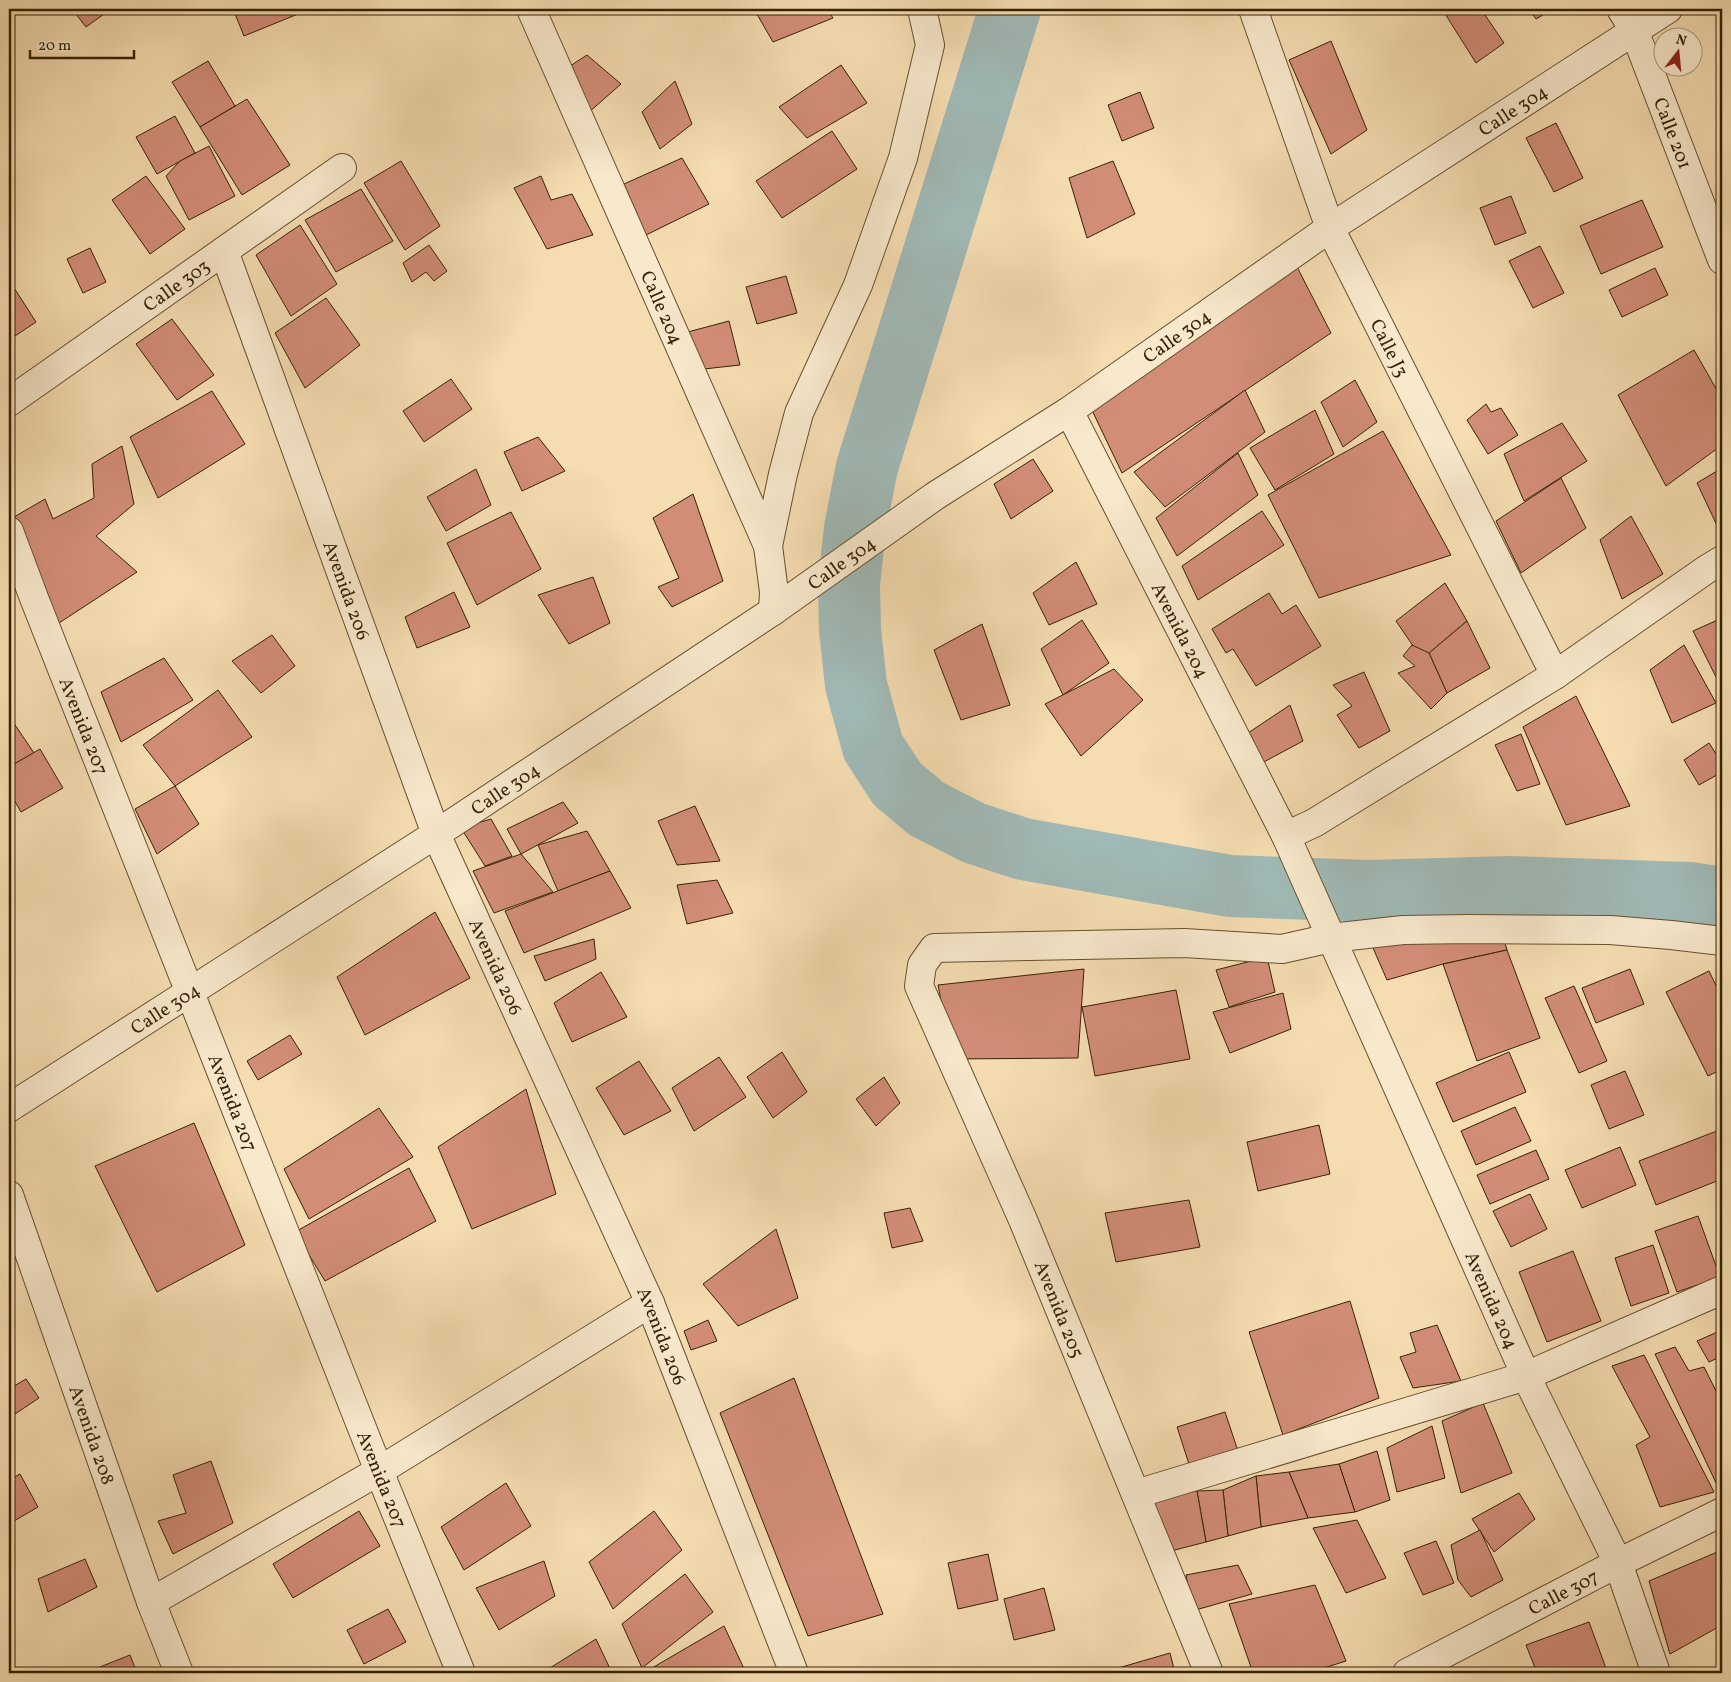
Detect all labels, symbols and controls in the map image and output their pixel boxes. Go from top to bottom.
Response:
scale bar [30,28,134,60]
north arrow [1654,28,1704,78]
text: N [1674,30,1689,51]
text: 20 m [38,36,71,57]
street label: Calle 304 [1474,79,1553,144]
street label: Calle 201 [1646,94,1697,173]
street label: Calle 303 [138,254,216,319]
street label: Calle 204 [633,267,689,349]
street label: Calle 304 [1138,304,1217,370]
street label: Calle J3 [1363,315,1414,382]
street label: Calle 304 [803,531,882,597]
street label: Avenida 206 [316,538,375,644]
street label: Avenida 204 [1144,579,1214,683]
street label: Avenida 207 [52,674,114,779]
street label: Calle 304 [466,758,546,822]
street label: Avenida 206 [461,915,528,1020]
street label: Calle 304 [126,978,206,1042]
street label: Avenida 207 [201,1051,263,1156]
street label: Avenida 204 [1457,1248,1524,1354]
street label: Avenida 205 [1027,1257,1089,1362]
street label: Avenida 206 [629,1283,692,1389]
street label: Avenida 208 [61,1382,120,1489]
street label: Avenida 207 [349,1427,412,1532]
street label: Calle 307 [1524,1564,1604,1623]

